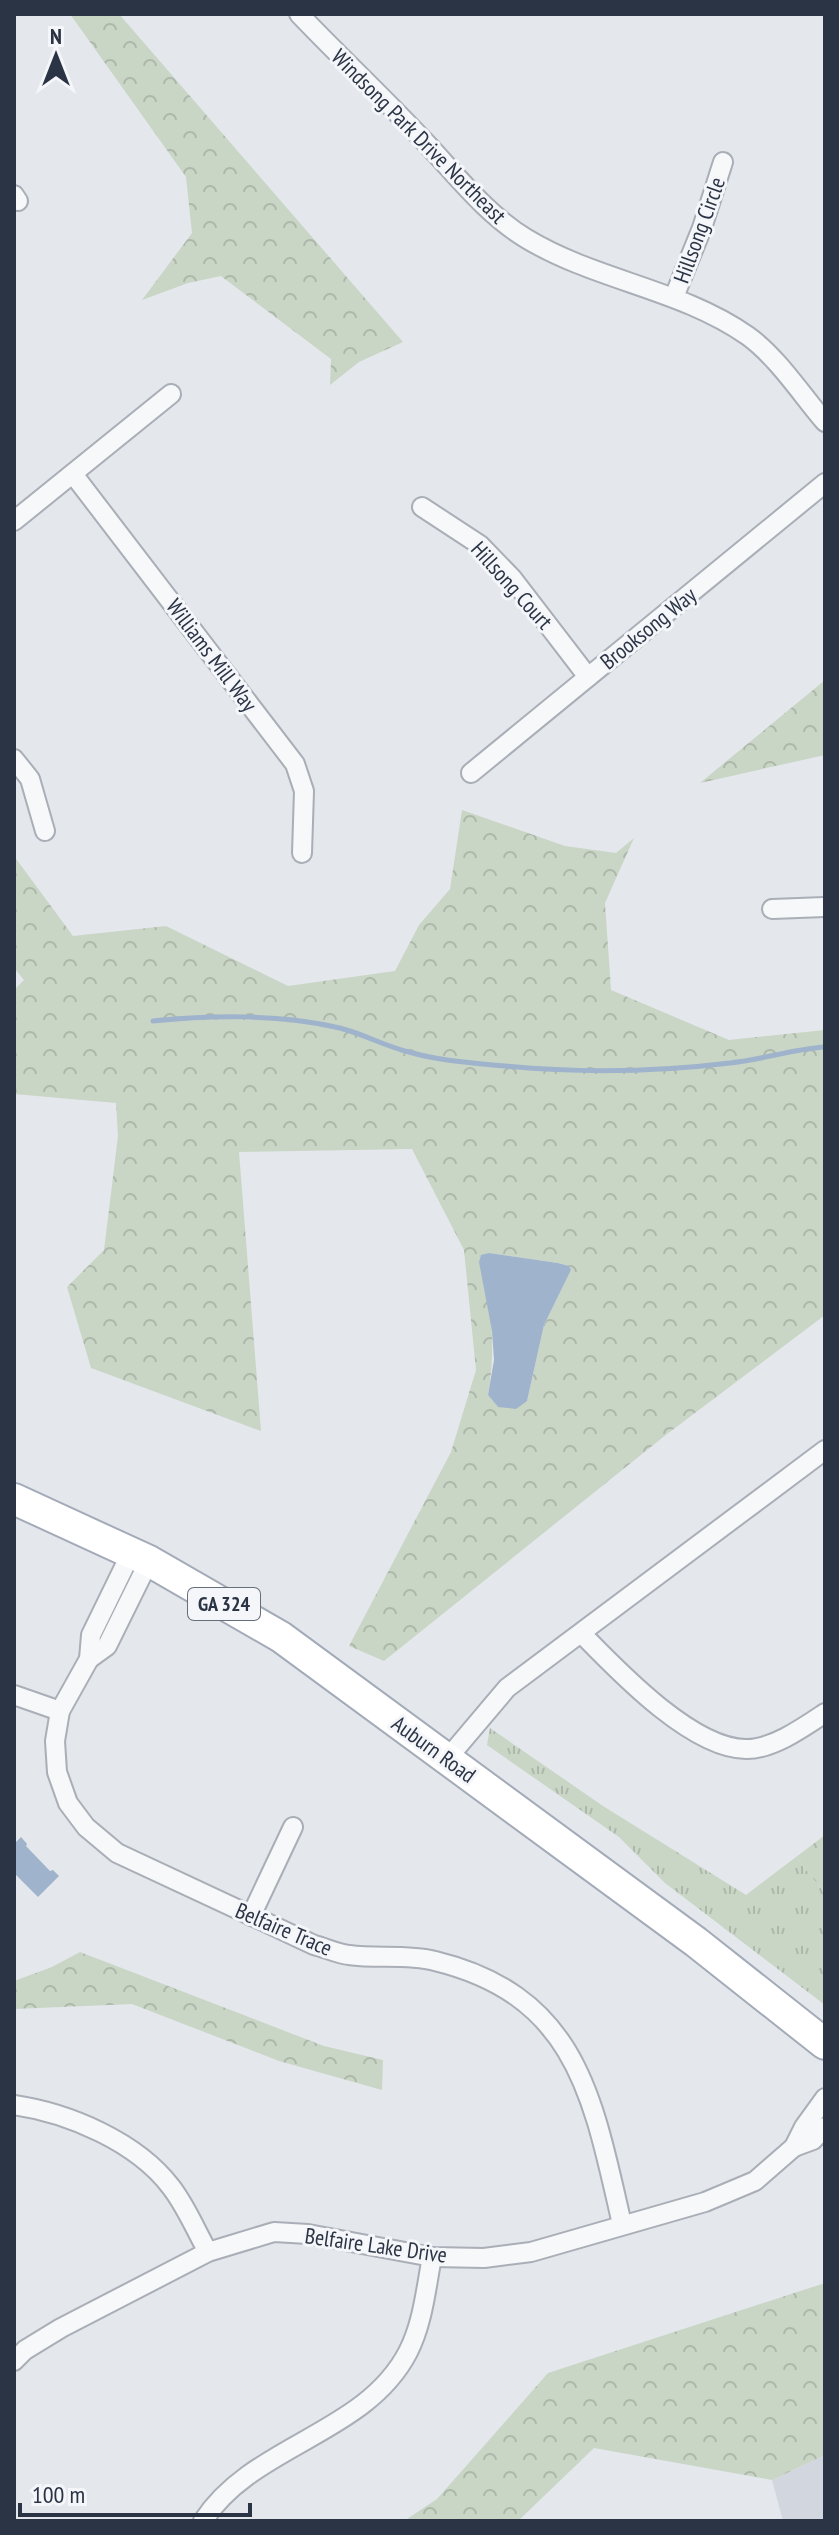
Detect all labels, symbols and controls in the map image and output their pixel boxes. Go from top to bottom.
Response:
north arrow [16,16,96,96]
text: N [50,22,62,50]
street label: Windsong Park Drive Northeast [326,43,512,229]
street label: Hillsong Circle [667,173,731,287]
street label: Hillsong Court [465,535,559,635]
street label: Brooksong Way [594,580,702,675]
street label: Williams Mill Way [160,593,264,718]
road number: GA 324 [188,1588,260,1620]
street label: Auburn Road [387,1709,481,1789]
street label: Belfaire Trace [231,1896,337,1962]
street label: Belfaire Lake Drive [303,2221,449,2269]
scale bar [20,2467,250,2517]
text: 100 m [32,2479,85,2510]

